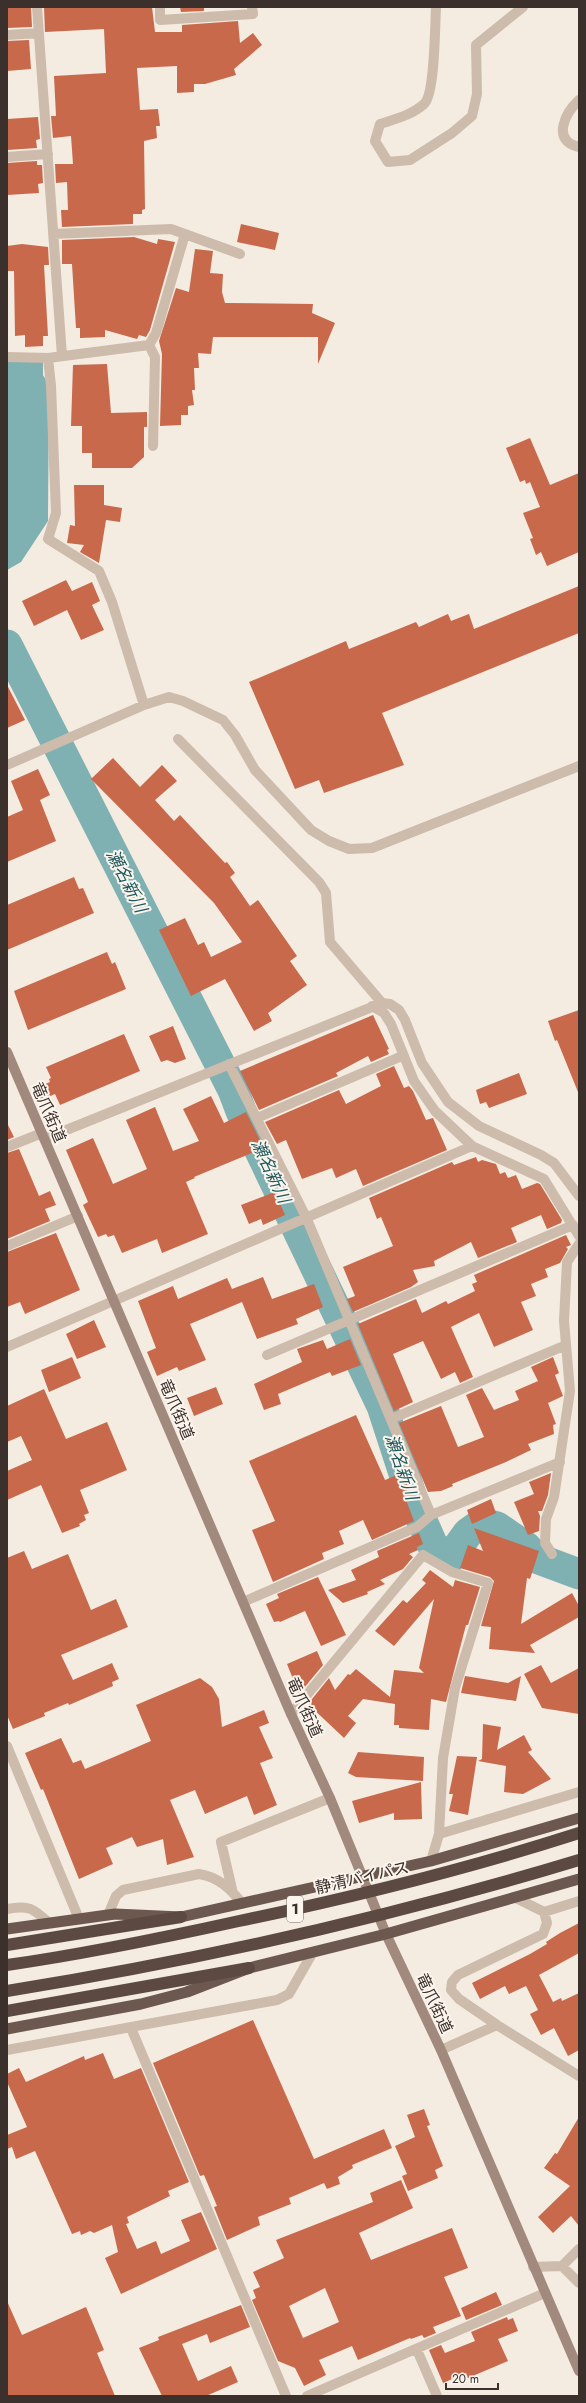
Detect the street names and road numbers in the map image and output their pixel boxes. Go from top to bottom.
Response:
street label: 竜爪街道 [25,1078,72,1146]
street label: 竜爪街道 [153,1375,200,1443]
street label: 竜爪街道 [281,1673,328,1741]
street label: 静清バイパス [313,1856,411,1899]
road number: 1 [287,1896,303,1922]
street label: 竜爪街道 [411,1969,458,2037]

